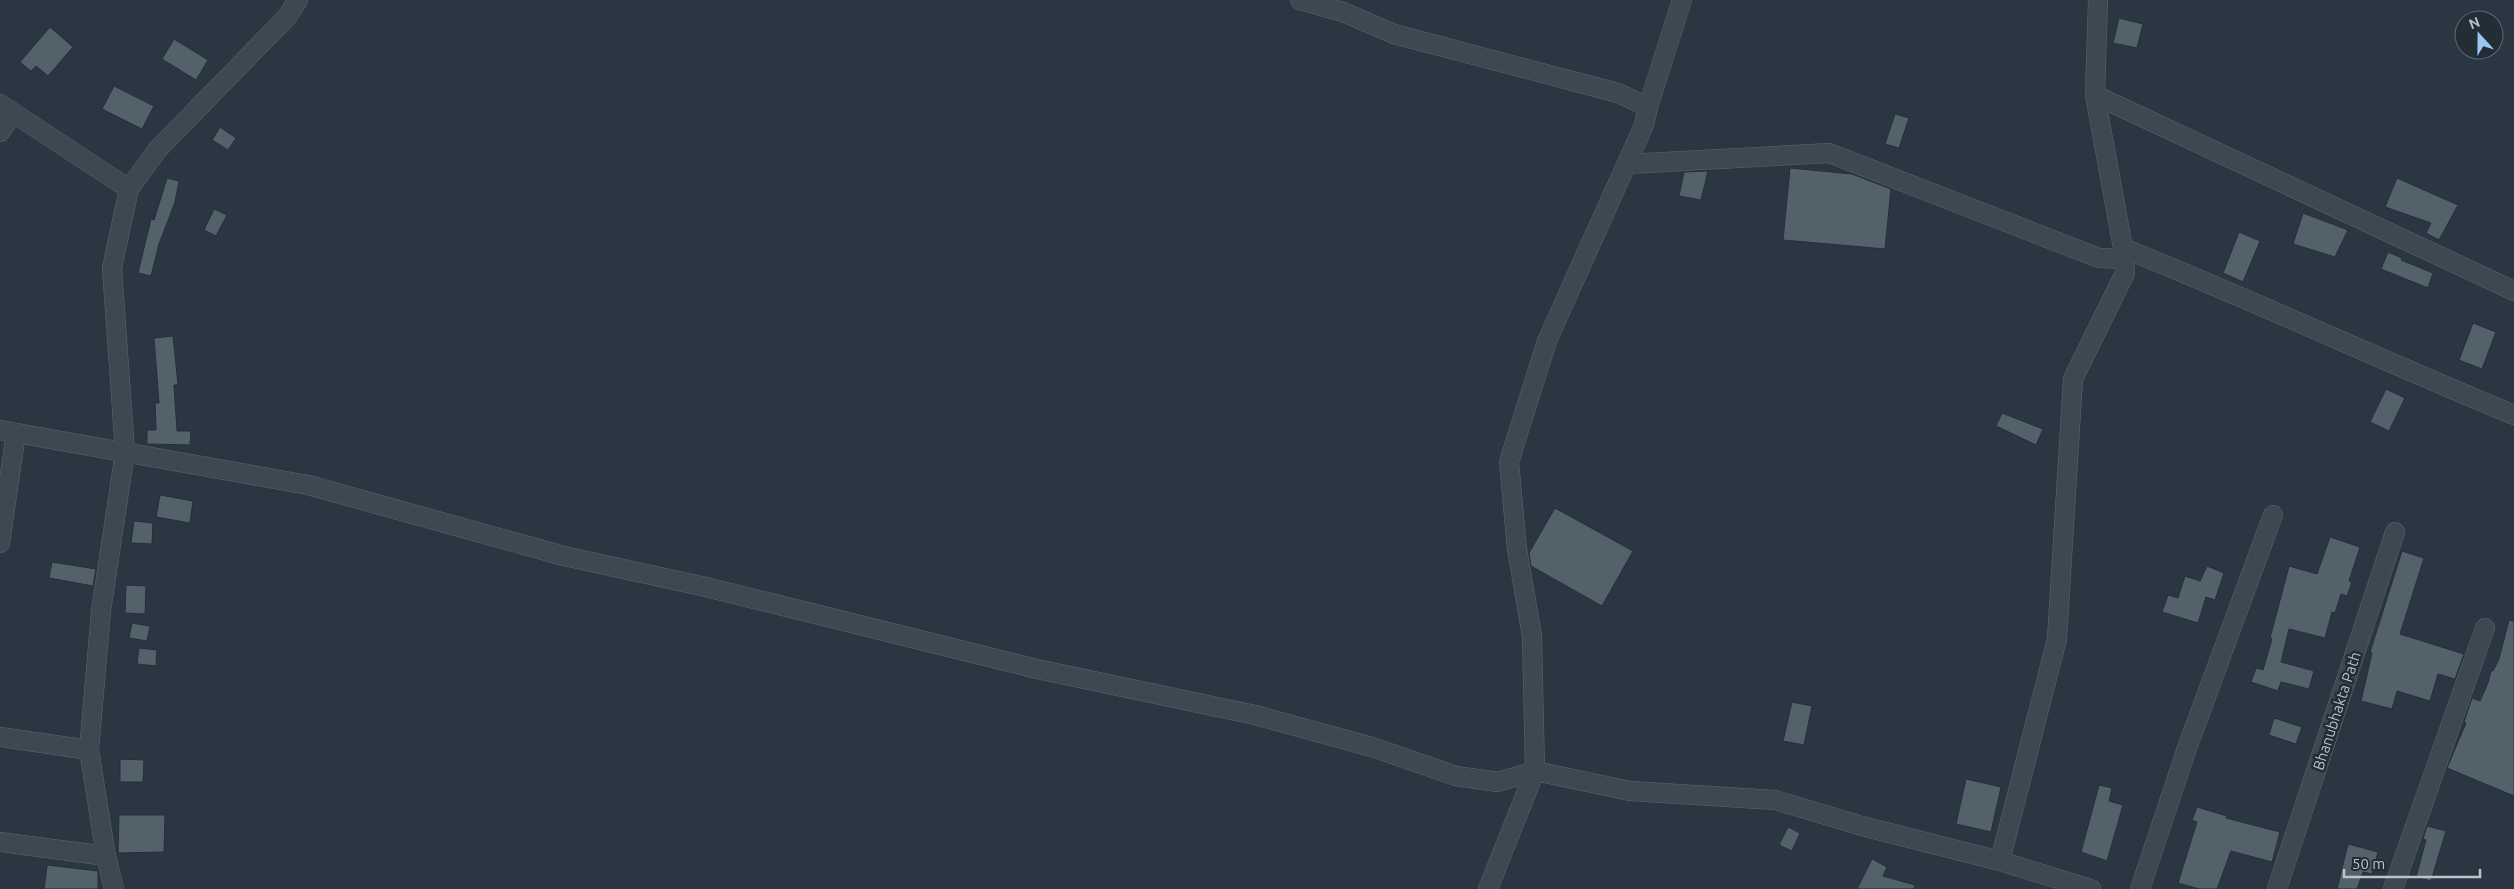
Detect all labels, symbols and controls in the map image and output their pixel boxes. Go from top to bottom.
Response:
north arrow [2454,10,2504,60]
text: N [2467,14,2482,32]
street label: Bhanubhakta Path [2309,649,2364,772]
scale bar [2344,846,2480,878]
text: 50 m [2352,855,2385,872]

